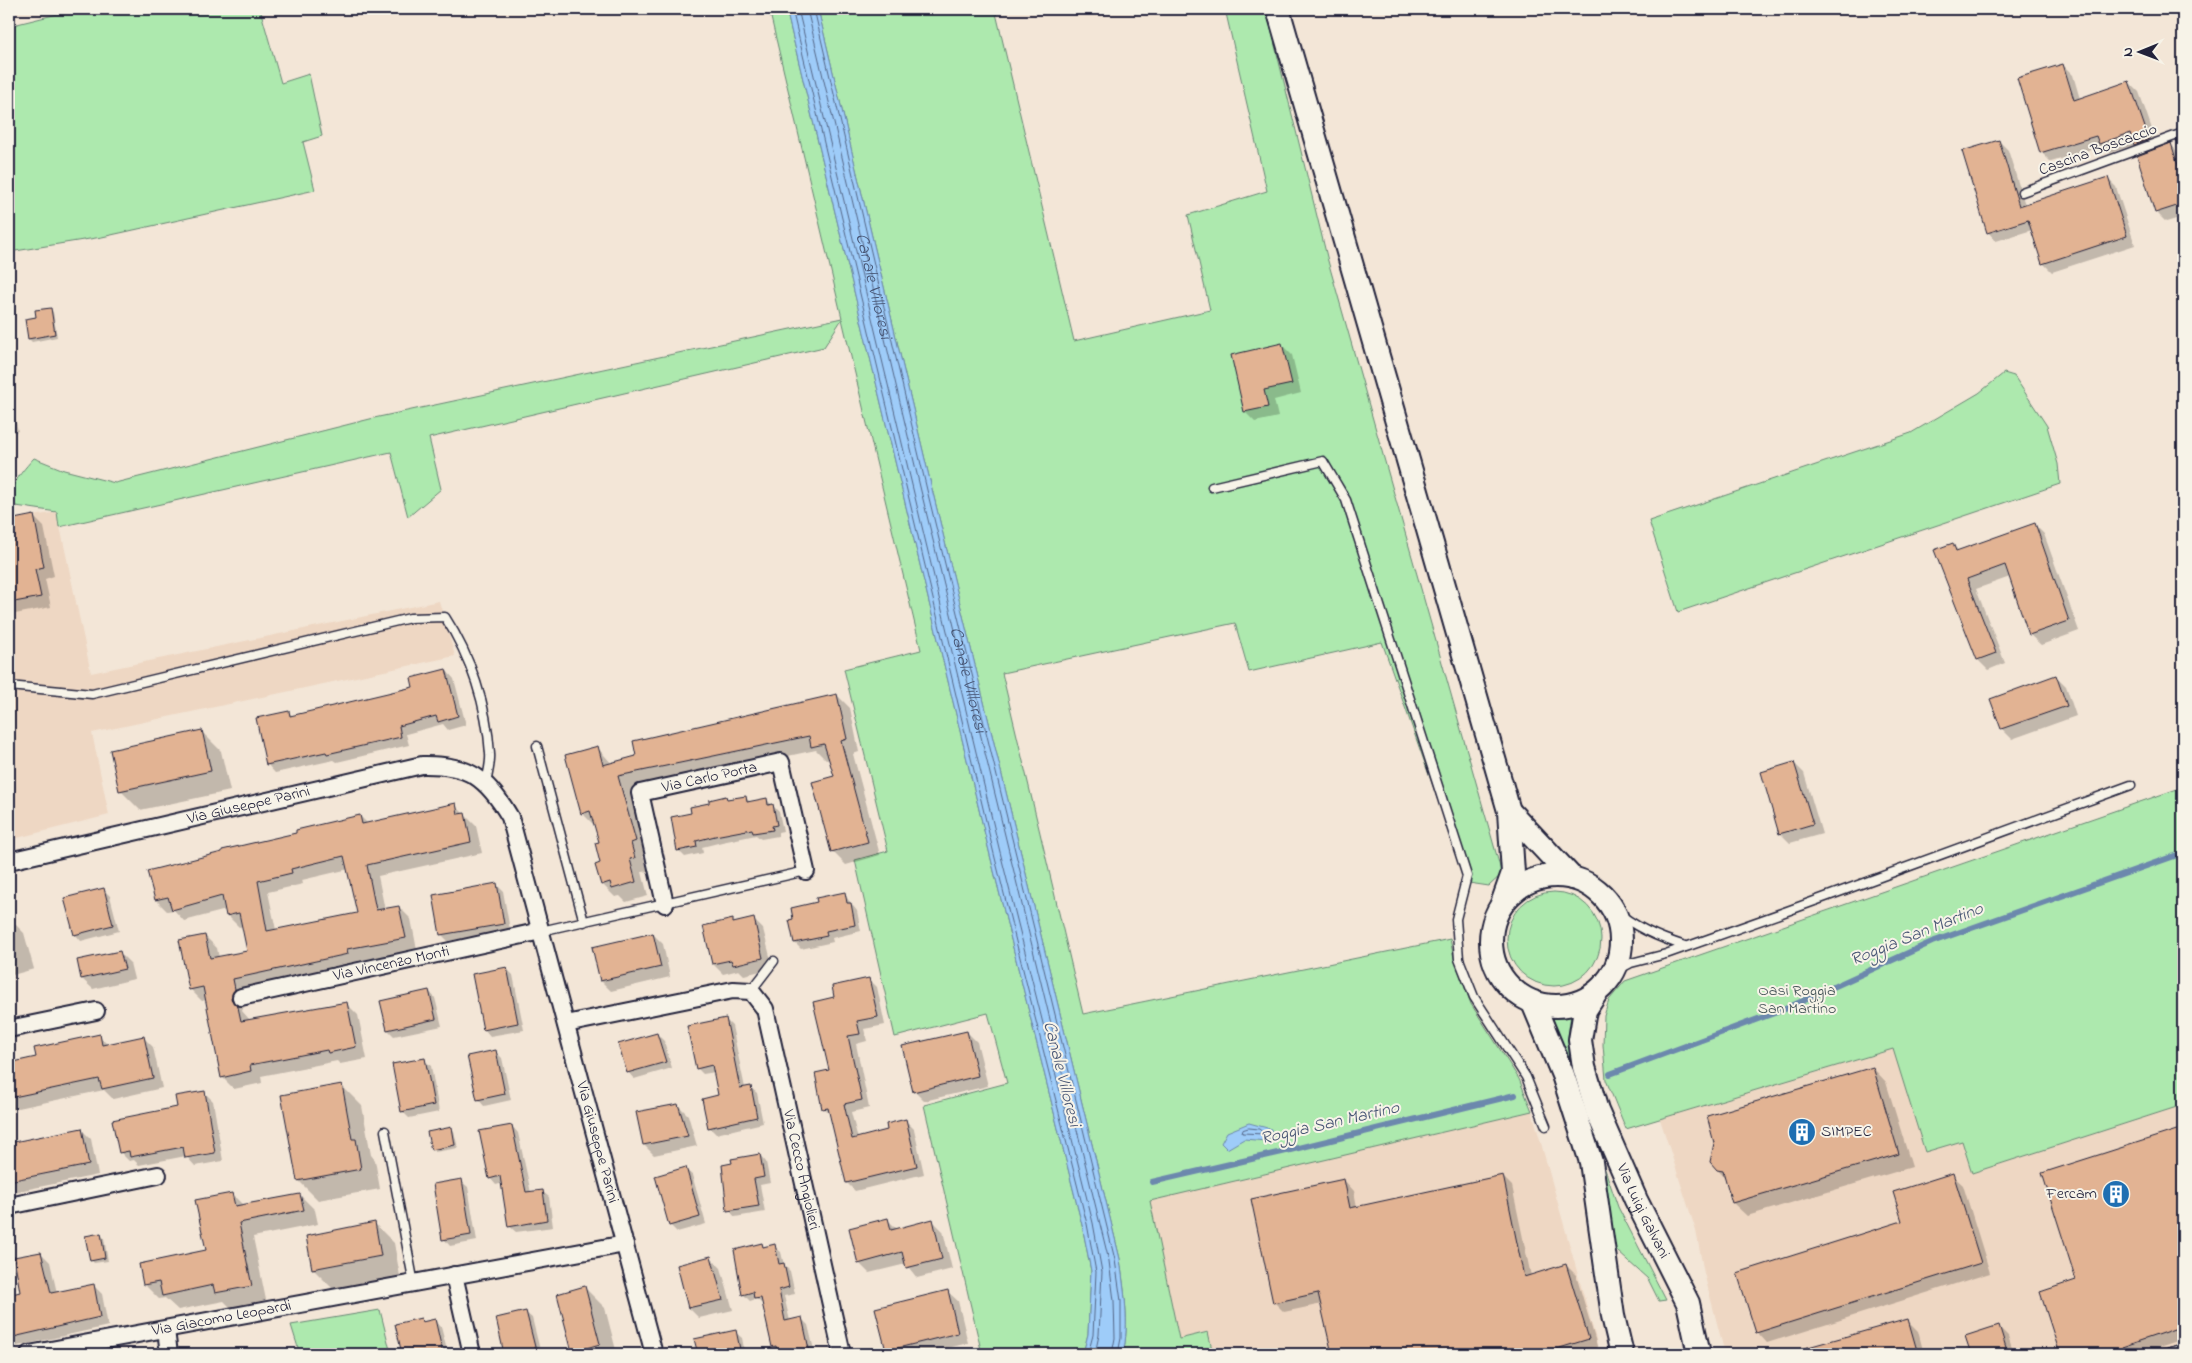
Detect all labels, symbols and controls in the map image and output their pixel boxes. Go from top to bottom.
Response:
north arrow [2114,28,2164,78]
text: N [2118,47,2139,57]
street label: Cascina Boscaccio [2035,117,2161,183]
water label: Canale Villoresi [848,231,898,344]
water label: Canale Villoresi [942,625,993,737]
street label: Via Carlo Porta [659,756,759,800]
street label: Via Giuseppe Parini [184,779,313,831]
water label: Roggia San Martino [1847,896,1988,974]
street label: Via Vincenzo Monti [330,939,452,989]
park label: Oasi Roggia San Martino [1758,979,1836,1021]
water label: Canale Villoresi [1035,1019,1087,1131]
street label: Via Giuseppe Parini [569,1078,625,1206]
water label: Roggia San Martino [1258,1095,1402,1153]
street label: Via Cecco Angiolieri [776,1106,826,1232]
building icon: SIMPEC [1787,1117,1817,1147]
place label: SIMPEC [1821,1120,1872,1144]
street label: Via Luigi Galvani [1609,1159,1676,1263]
building icon: Fercam [2101,1179,2131,1209]
place label: Fercam [2045,1182,2097,1206]
street label: Via Giacomo Leopardi [149,1294,294,1343]

